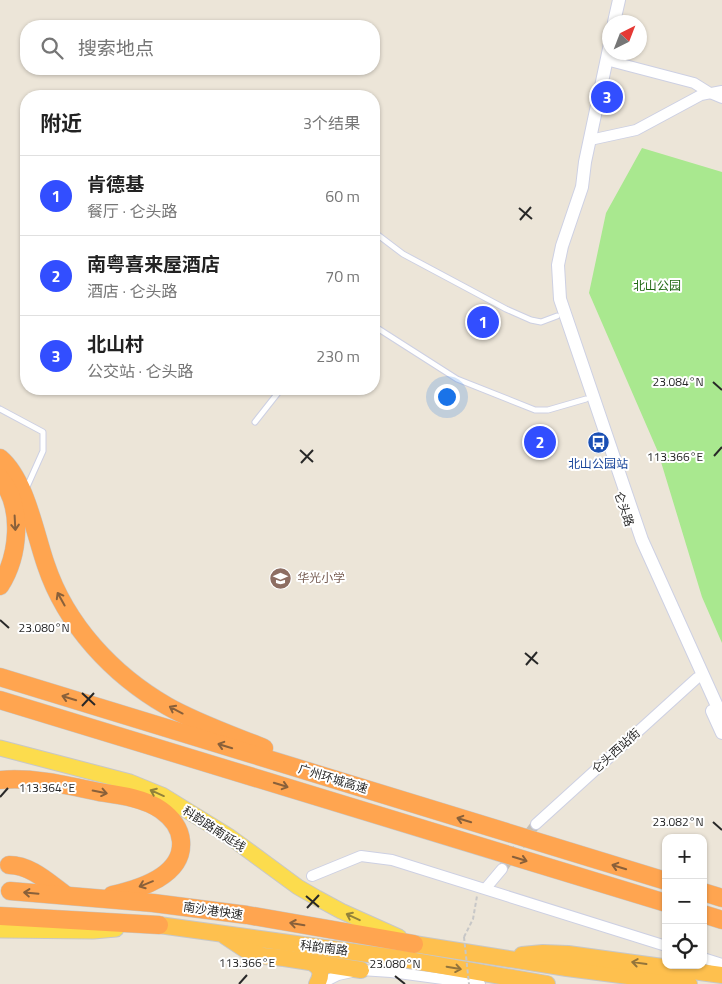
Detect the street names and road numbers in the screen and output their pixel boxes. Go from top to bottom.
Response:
street label: 仑头路 [610,489,639,529]
street label: 仑头西站街 [587,723,644,778]
street label: 广州环城高速 [296,759,370,798]
street label: 科韵路南延线 [179,801,250,856]
street label: 南沙港快速 [182,897,244,924]
street label: 科韵南路 [299,935,349,960]

